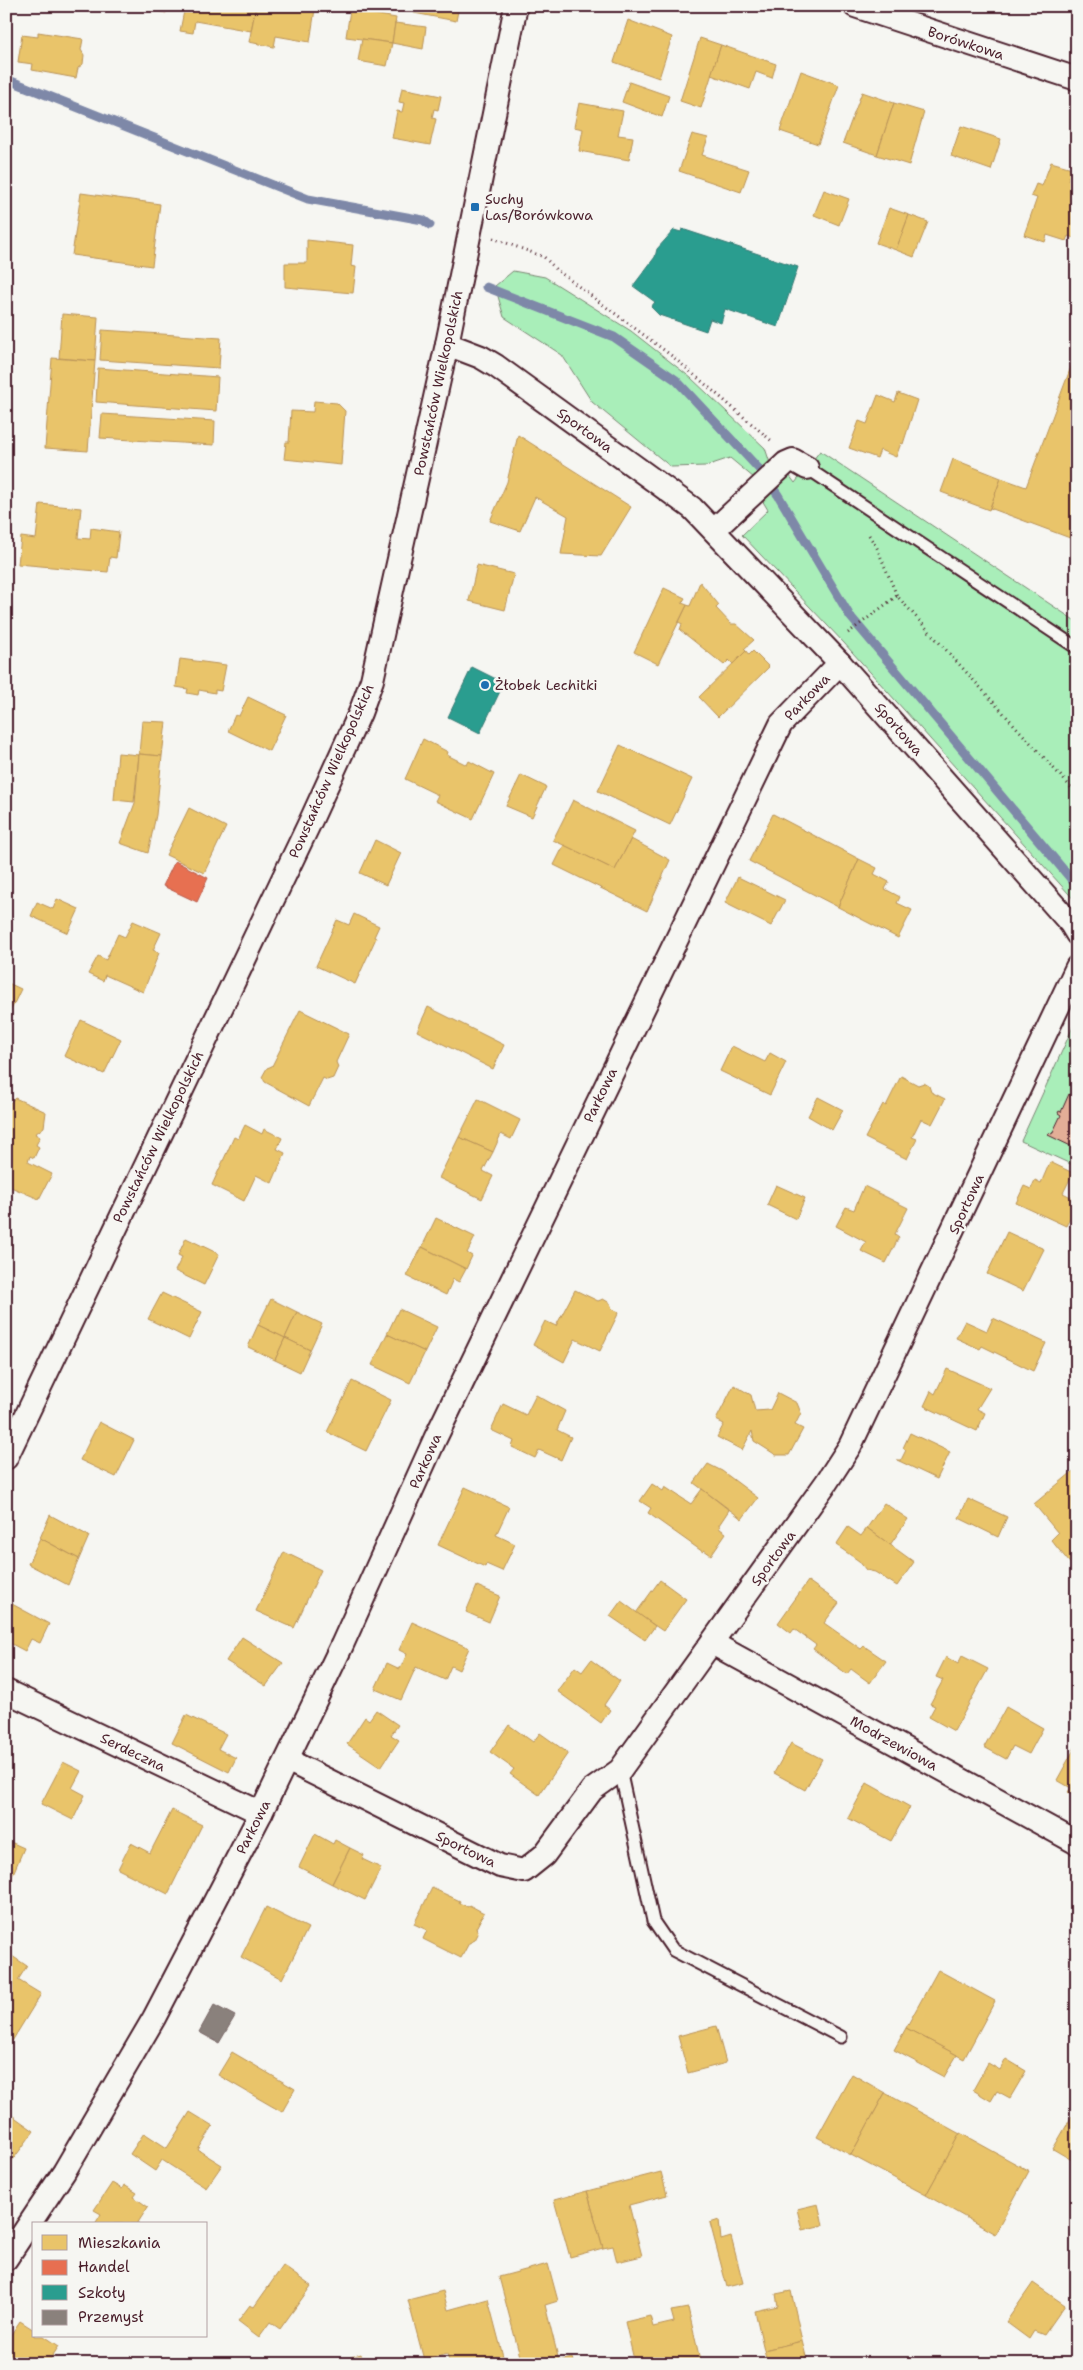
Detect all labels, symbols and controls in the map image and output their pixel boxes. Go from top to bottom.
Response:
street label: Borówkowa [926,22,1007,64]
place label: Suchy Las/Borówkowa [485,190,593,224]
marker: Suchy Las/Borówkowa [469,201,481,213]
street label: Powstańców Wielkopolskich [410,289,466,477]
street label: Sportowa [554,404,617,456]
street label: Parkowa [780,670,834,724]
place label: Żłobek Lechitki [495,676,598,694]
marker: Żłobek Lechitki [479,679,491,691]
street label: Powstańców Wielkopolskich [284,681,378,861]
street label: Sportowa [871,699,927,759]
street label: Powstańców Wielkopolskich [108,1048,208,1226]
street label: Parkowa [579,1065,621,1125]
street label: Sportowa [944,1171,988,1237]
street label: Parkowa [405,1430,445,1491]
street label: Sportowa [747,1526,799,1589]
street label: Modrzewiowa [847,1712,941,1775]
street label: Serdeczna [98,1729,169,1776]
street label: Parkowa [232,1797,274,1857]
street label: Sportowa [433,1827,499,1871]
legend [32,2222,208,2338]
text: Mieszkania [78,2233,161,2253]
text: Handel [78,2257,130,2277]
text: Szkoły [78,2283,126,2303]
text: Przemysł [78,2307,144,2327]

